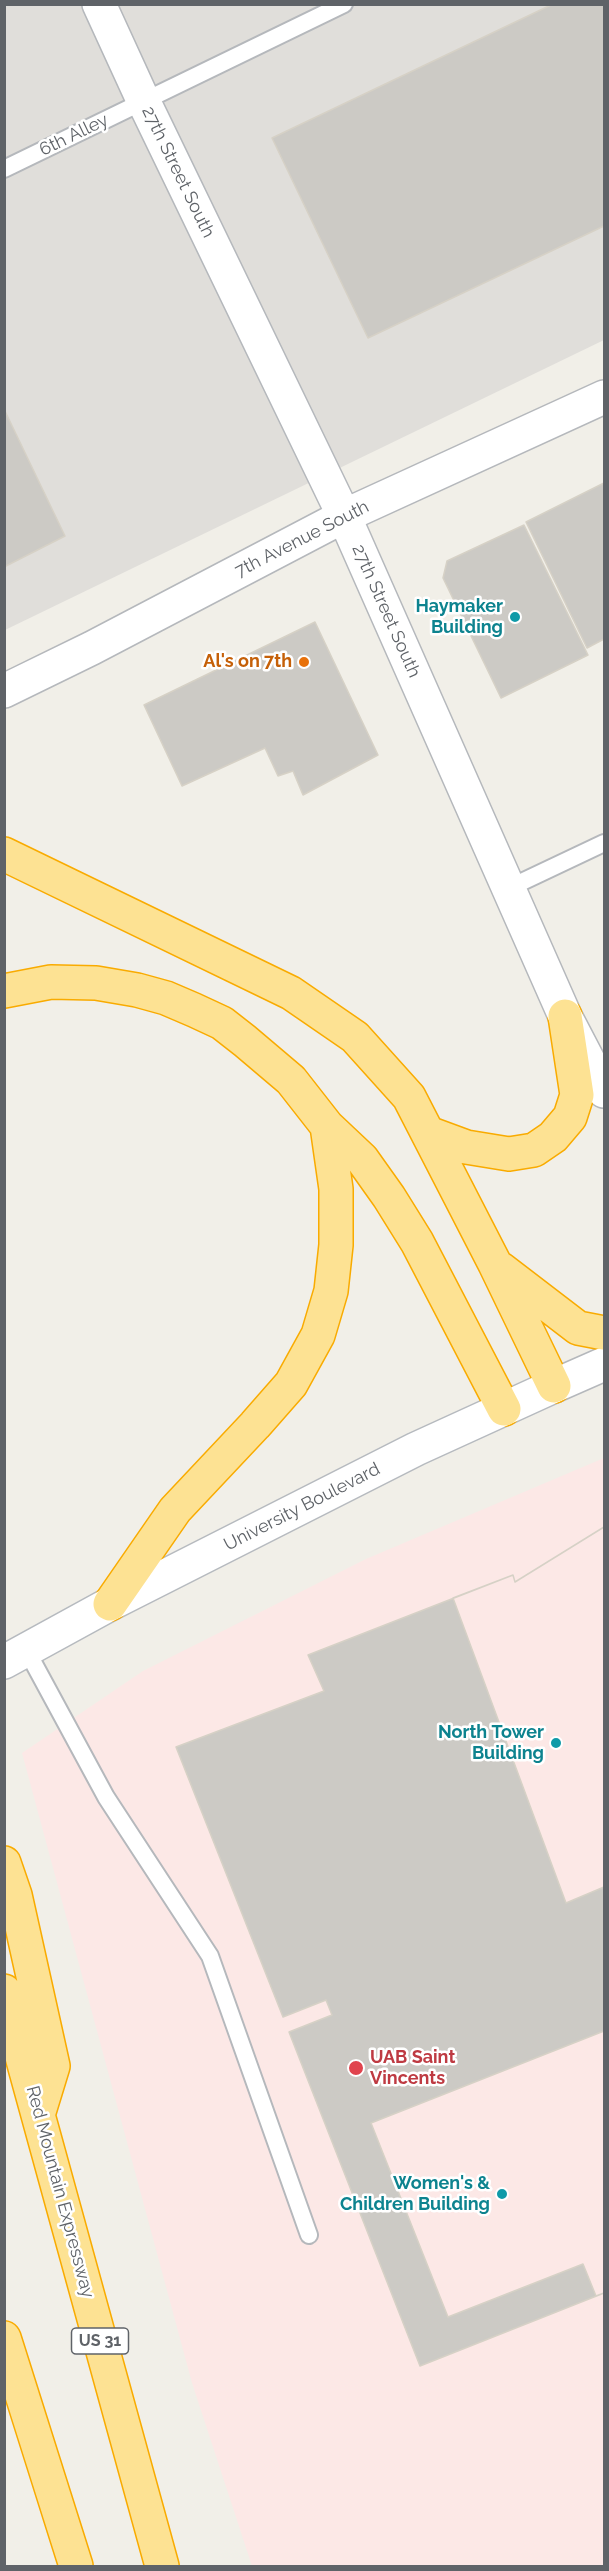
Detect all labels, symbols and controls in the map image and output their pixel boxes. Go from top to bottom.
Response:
street label: 27th Street South [137,103,219,241]
street label: 6th Alley [36,109,112,161]
street label: 7th Avenue South [231,496,373,582]
street label: 27th Street South [347,541,425,681]
place label: Haymaker Building [415,596,503,638]
marker: Haymaker Building [508,610,522,624]
place label: Al's on 7th [203,651,292,673]
marker: Al's on 7th [297,655,311,669]
street label: University Boulevard [220,1458,384,1556]
place label: North Tower Building [438,1722,544,1764]
marker: North Tower Building [549,1736,563,1750]
place label: UAB Saint Vincents [370,2047,455,2090]
marker: UAB Saint Vincents [347,2059,365,2077]
street label: Red Mountain Expressway [21,2084,99,2300]
place label: Women's & Children Building [340,2173,490,2216]
marker: Women's & Children Building [495,2187,509,2201]
road number: US 31 [72,2328,128,2354]

